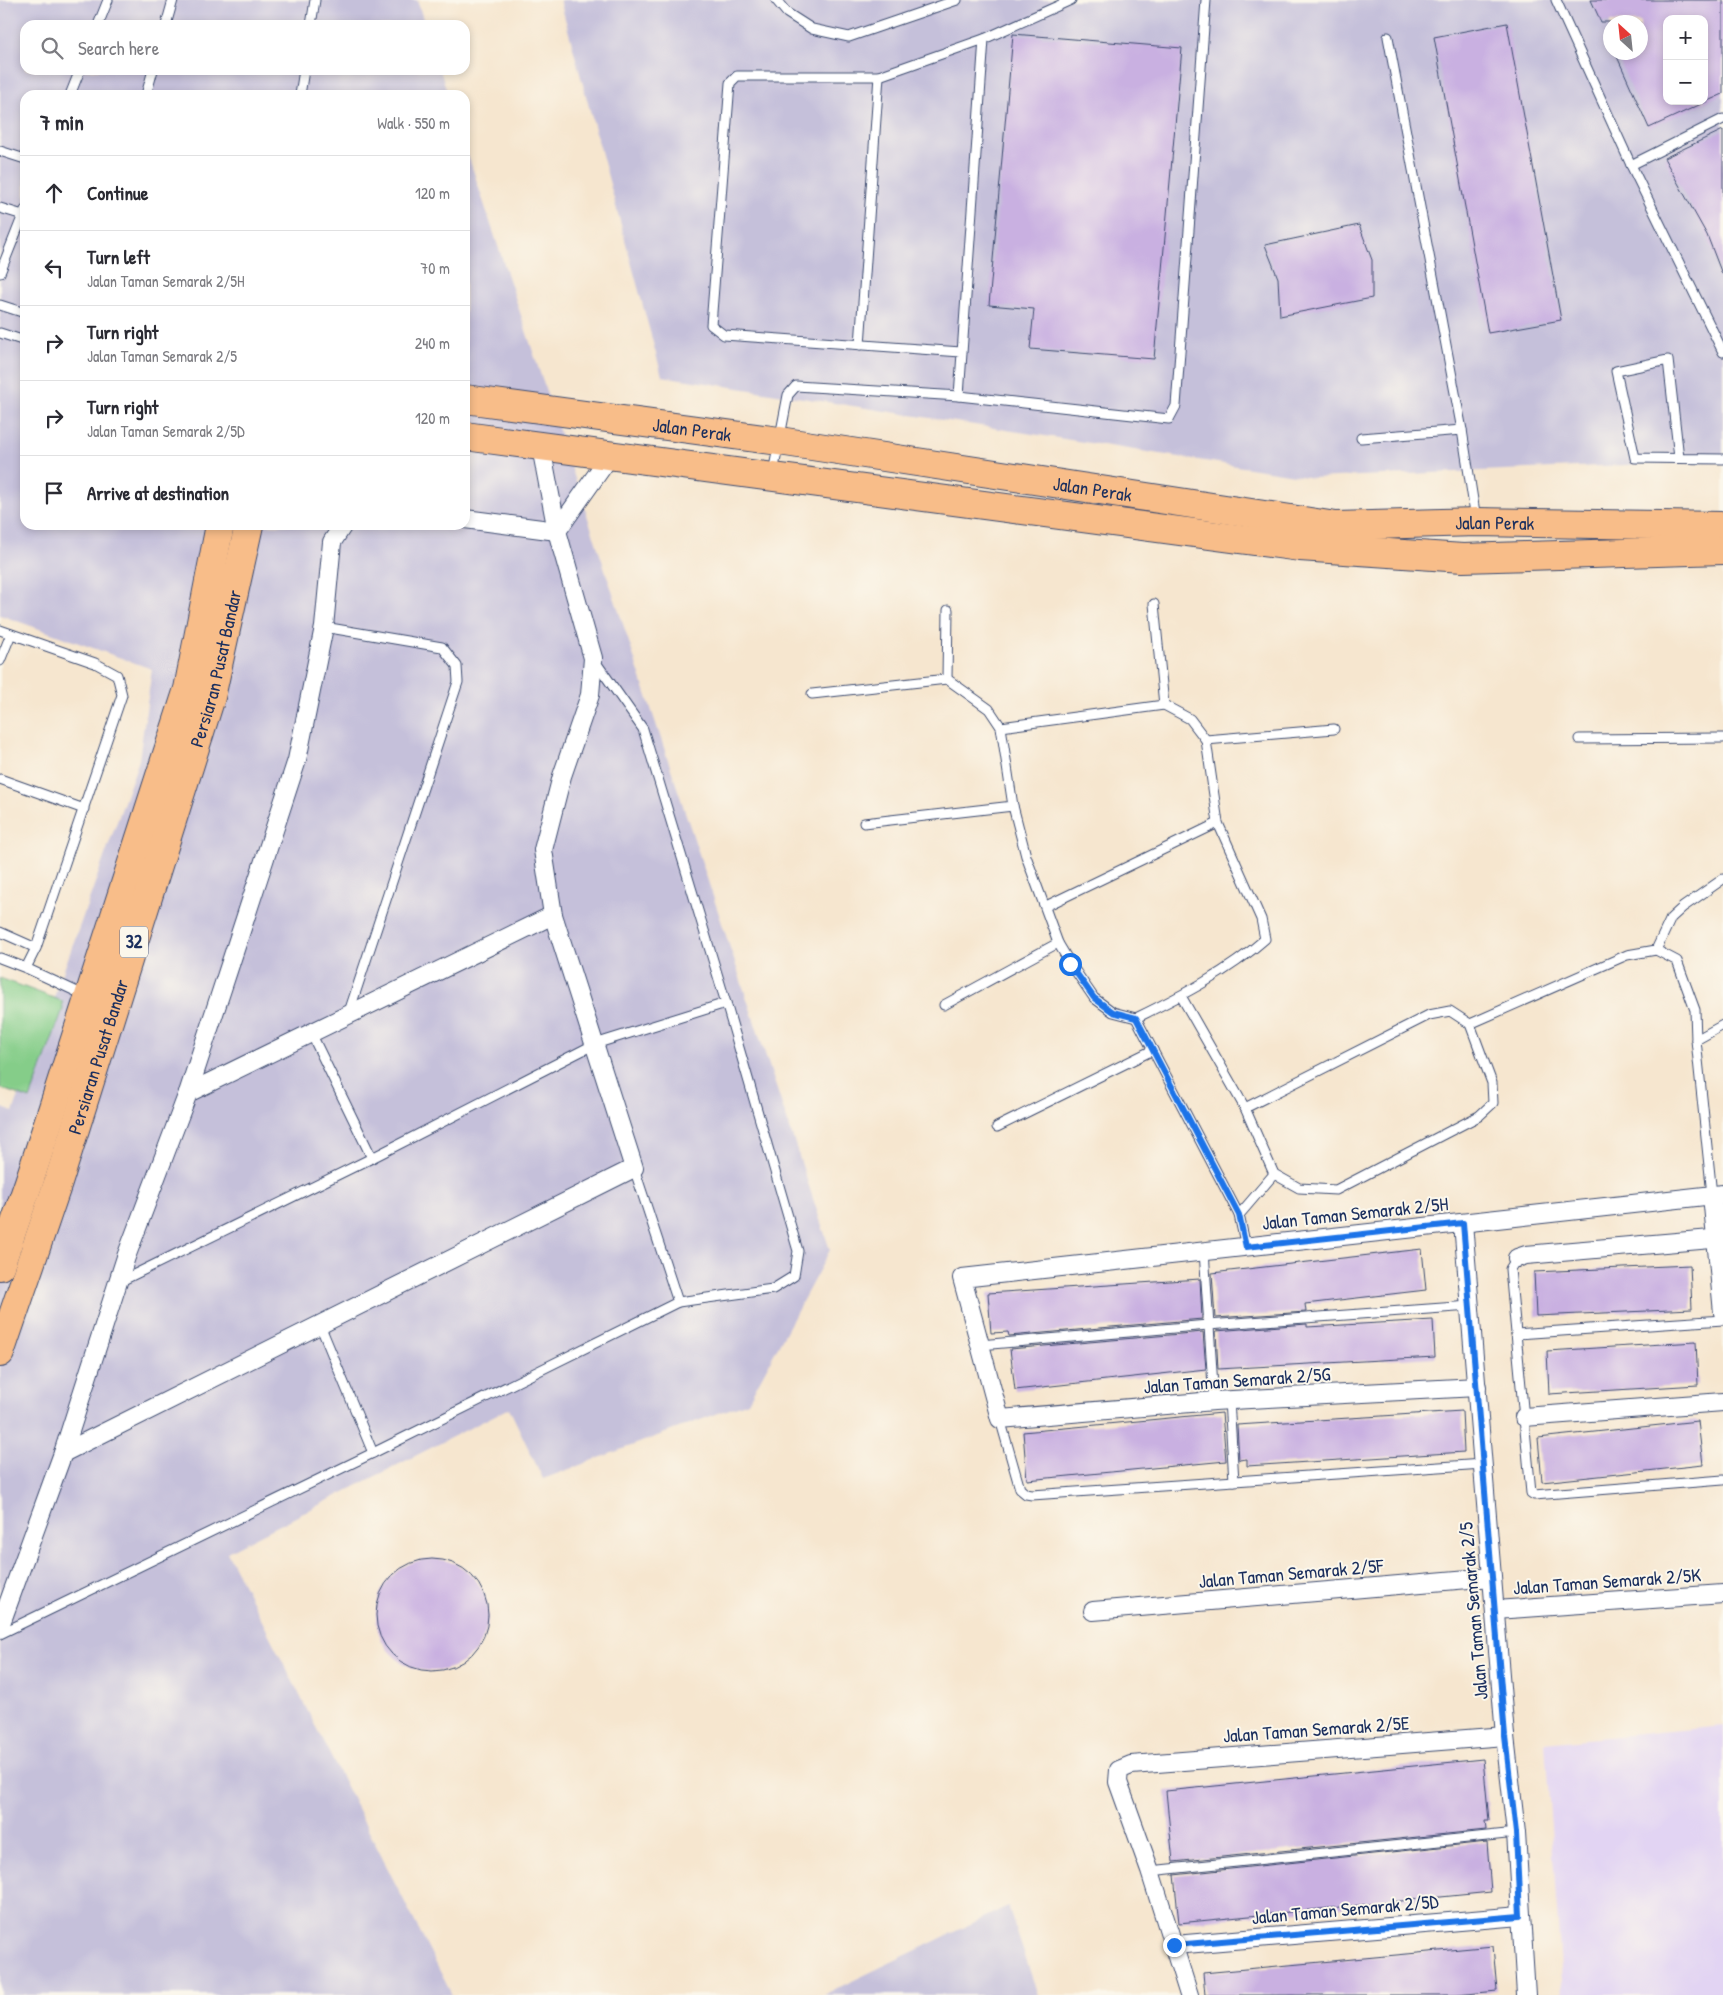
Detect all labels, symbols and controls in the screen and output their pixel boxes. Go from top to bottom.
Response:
north arrow [1603,15,1648,60]
map controls [1663,15,1708,105]
button: + [1663,15,1708,60]
search box [20,20,470,75]
icon: search [38,34,66,62]
text: Search here [78,35,159,61]
button: − [1663,60,1708,105]
text: 7 min [40,108,84,137]
text: Walk · 550 m [377,112,450,134]
icon: ahead [40,179,68,207]
text: Continue [87,180,148,206]
text: 120 m [415,182,450,204]
text: Turn left [87,244,150,270]
icon: left [40,254,68,282]
text: 70 m [420,257,450,279]
text: Jalan Taman Semarak 2/5H [87,270,245,292]
text: Turn right [87,319,158,345]
icon: right [40,329,68,357]
text: 240 m [415,332,450,354]
text: Jalan Taman Semarak 2/5 [87,345,237,367]
text: Turn right [87,394,158,420]
icon: right [40,404,68,432]
text: 120 m [415,407,450,429]
street label: Jalan Perak [651,411,733,448]
text: Jalan Taman Semarak 2/5D [87,420,245,442]
street label: Jalan Perak [1051,470,1134,508]
icon: arrive [40,479,68,507]
text: Arrive at destination [87,480,229,506]
street label: Jalan Perak [1455,509,1535,536]
street label: Persiaran Pusat Bandar [183,587,247,750]
road number: 32 [120,926,148,958]
route start [1059,953,1082,976]
street label: Persiaran Pusat Bandar [61,975,135,1138]
street label: Jalan Taman Semarak 2/5H [1261,1190,1450,1236]
street label: Jalan Taman Semarak 2/5G [1143,1360,1331,1400]
street label: Jalan Taman Semarak 2/5 [1452,1521,1494,1701]
street label: Jalan Taman Semarak 2/5F [1198,1552,1385,1594]
street label: Jalan Taman Semarak 2/5K [1512,1561,1702,1601]
street label: Jalan Taman Semarak 2/5E [1222,1709,1411,1748]
street label: Jalan Taman Semarak 2/5D [1251,1888,1439,1930]
route end [1163,1934,1186,1957]

